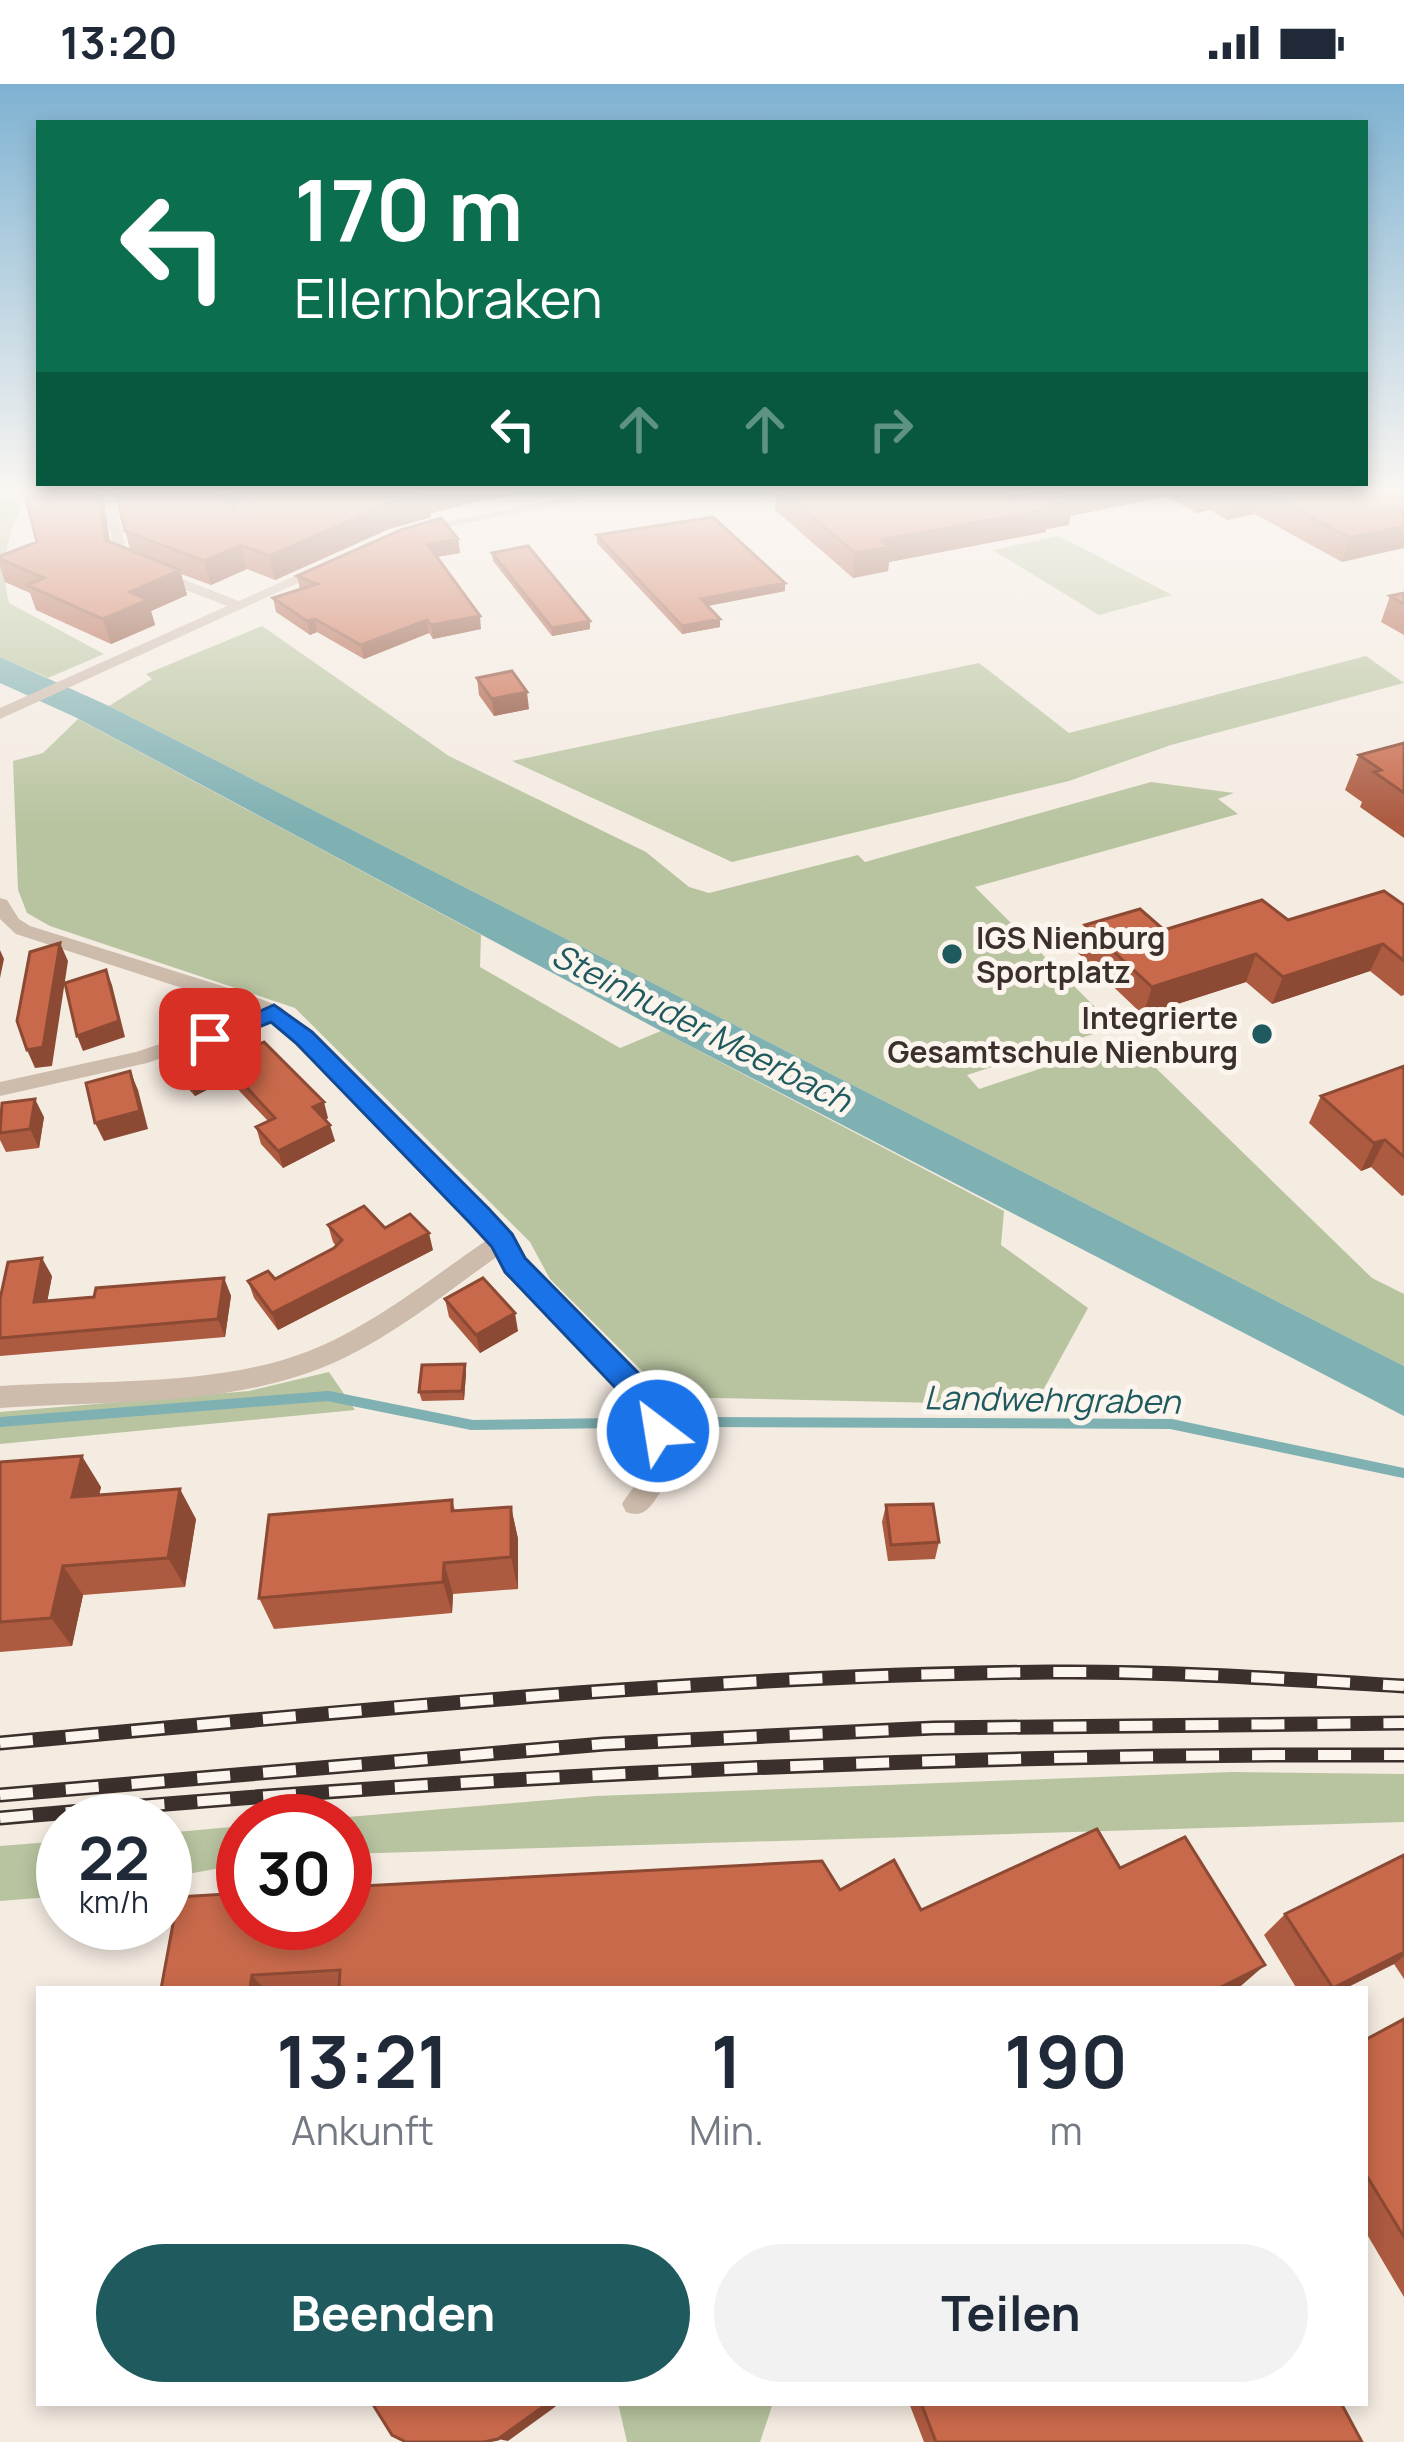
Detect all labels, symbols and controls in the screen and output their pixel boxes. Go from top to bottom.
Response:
text: 13:20 [60,11,178,73]
text: 170 m [294,151,523,266]
icon: left [96,168,252,324]
text: Ellernbraken [294,260,603,334]
icon: left [480,396,546,462]
icon: ahead [606,396,672,462]
icon: ahead [732,396,798,462]
icon: right [858,396,924,462]
place label: IGS Nienburg Sportplatz [976,917,1166,992]
water label: Steinhuder Meerbach [545,932,860,1123]
marker: IGS Nienburg Sportplatz [939,941,965,967]
pin [159,988,261,1090]
place label: Integrierte Gesamtschule Nienburg [888,997,1238,1072]
icon: arrive [177,1006,243,1072]
marker: Integrierte Gesamtschule Nienburg [1249,1021,1275,1047]
position arrow [595,1368,721,1494]
water label: Landwehrgraben [924,1374,1182,1424]
speed limit sign: 30 [216,1794,372,1950]
text: 22 [78,1816,150,1898]
text: km/h [79,1881,149,1922]
text: 13:21 [276,2011,449,2110]
text: 1 [711,2011,742,2110]
text: 190 [1004,2011,1128,2110]
text: Ankunft [291,2103,434,2157]
text: Min. [689,2103,764,2157]
text: m [1049,2103,1082,2157]
button: Beenden [96,2244,690,2382]
button: Teilen [714,2244,1308,2382]

